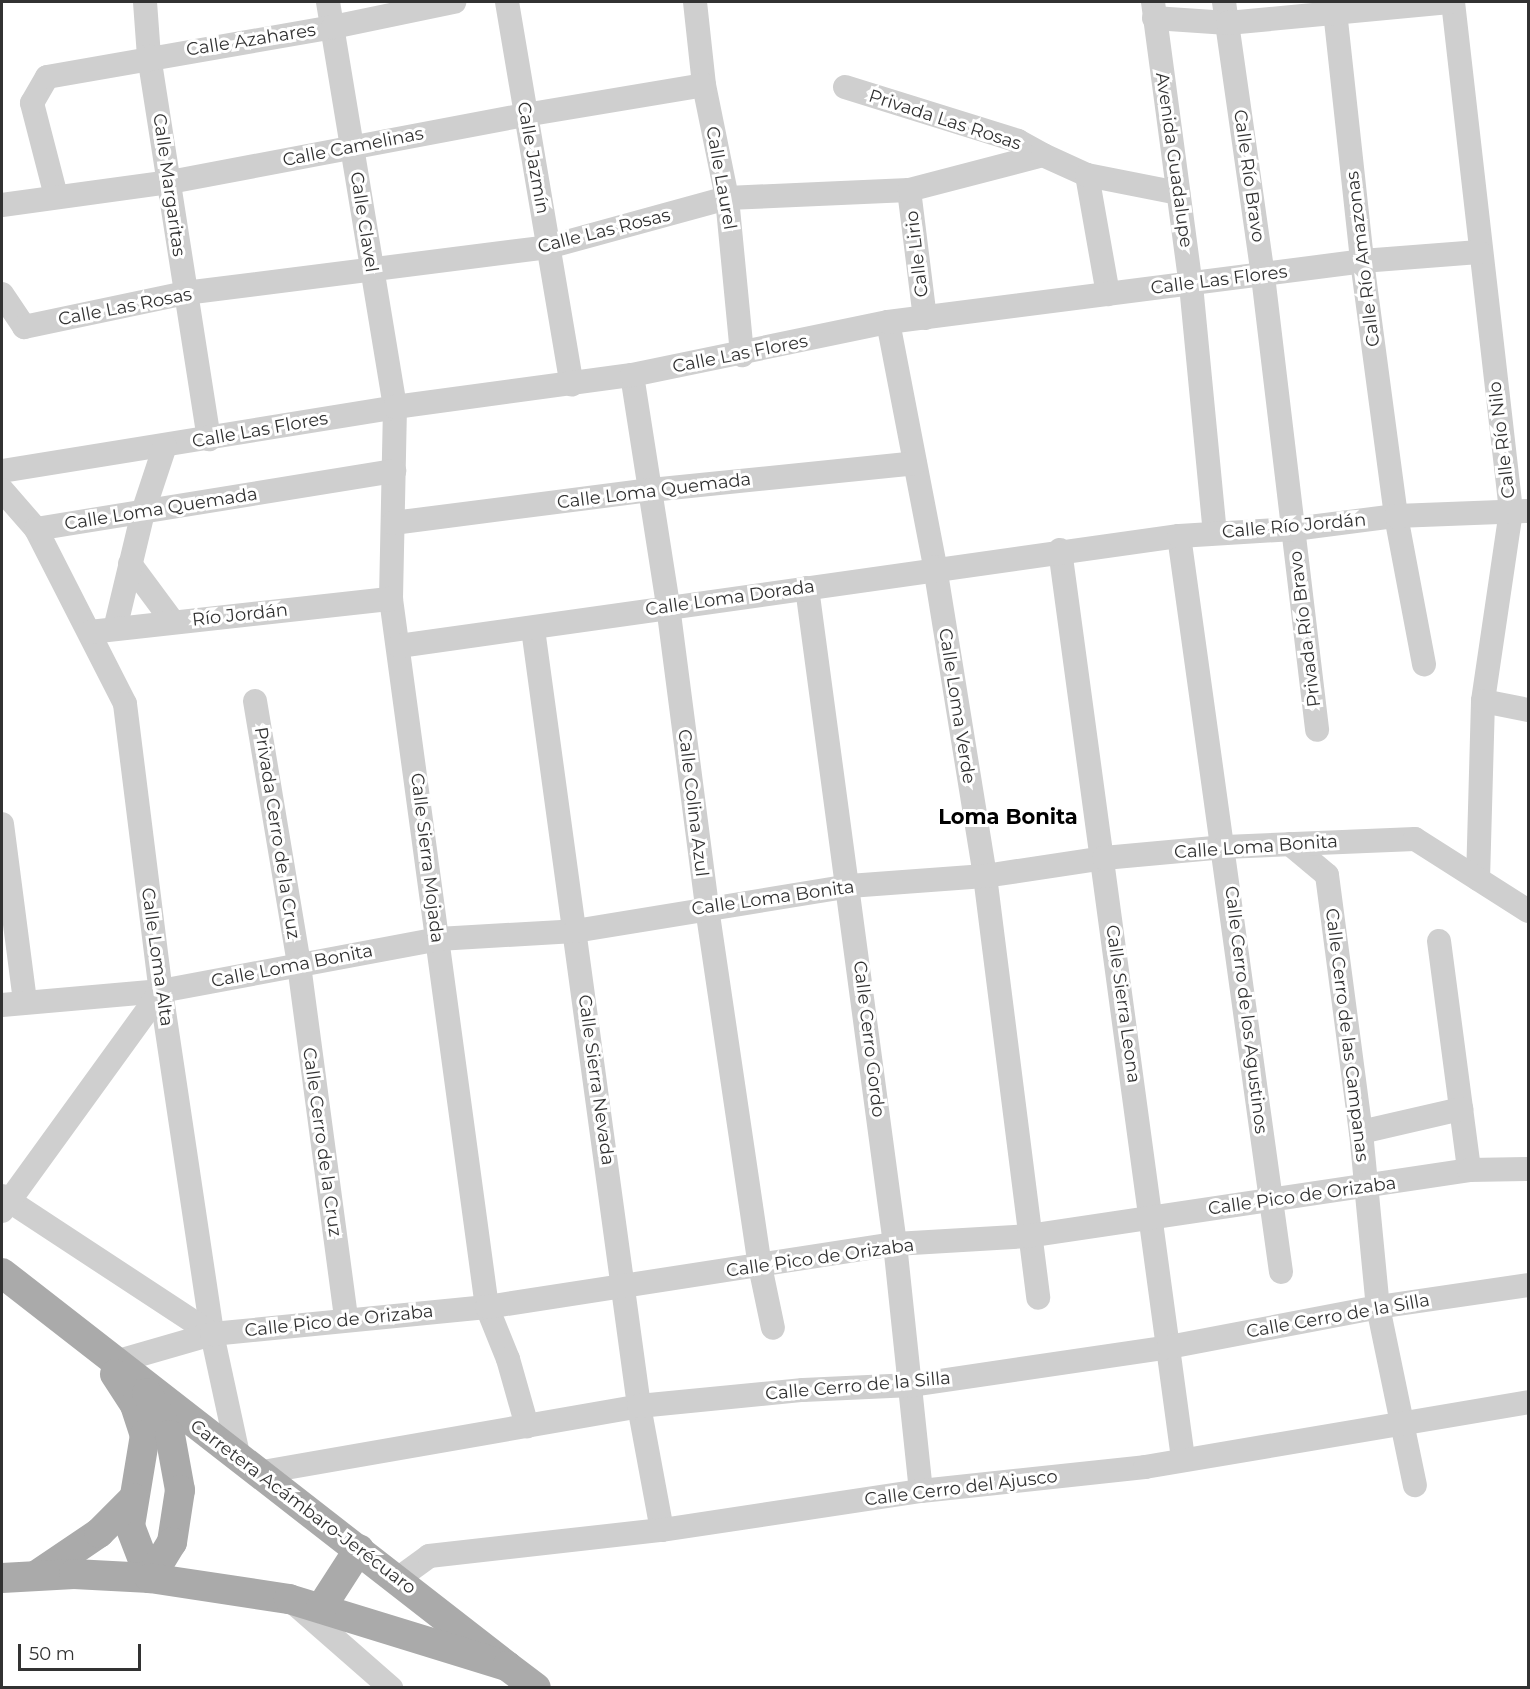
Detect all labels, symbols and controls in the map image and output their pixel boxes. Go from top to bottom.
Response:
street label: Calle Azahares [185,19,317,61]
street label: Avenida Guadalupe [1151,71,1197,249]
street label: Privada Las Rosas [866,85,1024,155]
street label: Calle Jazmín [513,100,553,216]
street label: Calle Río Bravo [1229,108,1269,244]
street label: Calle Margaritas [148,112,190,258]
street label: Calle Camelinas [281,123,425,171]
street label: Calle Laurel [701,125,741,231]
street label: Calle Clavel [345,170,383,274]
street label: Calle Río Amazonas [1342,170,1384,348]
street label: Calle Las Rosas [536,204,672,258]
street label: Calle Lirio [901,209,933,299]
street label: Calle Las Flores [1149,261,1289,299]
street label: Calle Las Rosas [56,283,194,331]
street label: Calle Las Flores [670,330,810,378]
street label: Calle Río Nilo [1484,380,1520,500]
street label: Calle Las Flores [190,407,330,453]
street label: Calle Loma Quemada [556,468,752,514]
street label: Calle Loma Quemada [63,483,259,535]
street label: Calle Río Jordán [1221,509,1367,543]
street label: Privada Río Bravo [1285,550,1325,708]
street label: Calle Loma Dorada [644,575,816,621]
street label: Río Jordán [191,599,289,631]
street label: Calle Loma Verde [934,627,980,785]
street label: Privada Cerro de la Cruz [250,725,304,941]
street label: Calle Colina Azul [673,728,713,878]
street label: Calle Sierra Mojada [406,772,448,944]
district label: Loma Bonita [938,804,1078,830]
street label: Calle Loma Bonita [1173,831,1339,863]
street label: Calle Loma Bonita [690,876,856,920]
street label: Calle Cerro de los Agustinos [1220,885,1272,1135]
street label: Calle Loma Alta [137,886,177,1028]
street label: Calle Cerro de las Campanas [1321,907,1373,1163]
street label: Calle Sierra Leona [1101,923,1145,1085]
street label: Calle Loma Bonita [209,940,375,992]
street label: Calle Cerro Gordo [849,960,889,1118]
street label: Calle Sierra Nevada [573,993,619,1167]
street label: Calle Cerro de la Cruz [298,1046,346,1238]
street label: Calle Pico de Orizaba [1207,1172,1397,1220]
street label: Calle Pico de Orizaba [725,1234,915,1282]
street label: Calle Cerro de la Silla [1245,1289,1431,1343]
street label: Calle Pico de Orizaba [244,1300,434,1342]
street label: Calle Cerro de la Silla [764,1367,952,1405]
street label: Carretera Acámbaro-Jerécuaro [186,1415,420,1599]
street label: Calle Cerro del Ajusco [863,1465,1059,1511]
scale bar [21,1632,144,1670]
text: 50 m [29,1643,75,1665]

